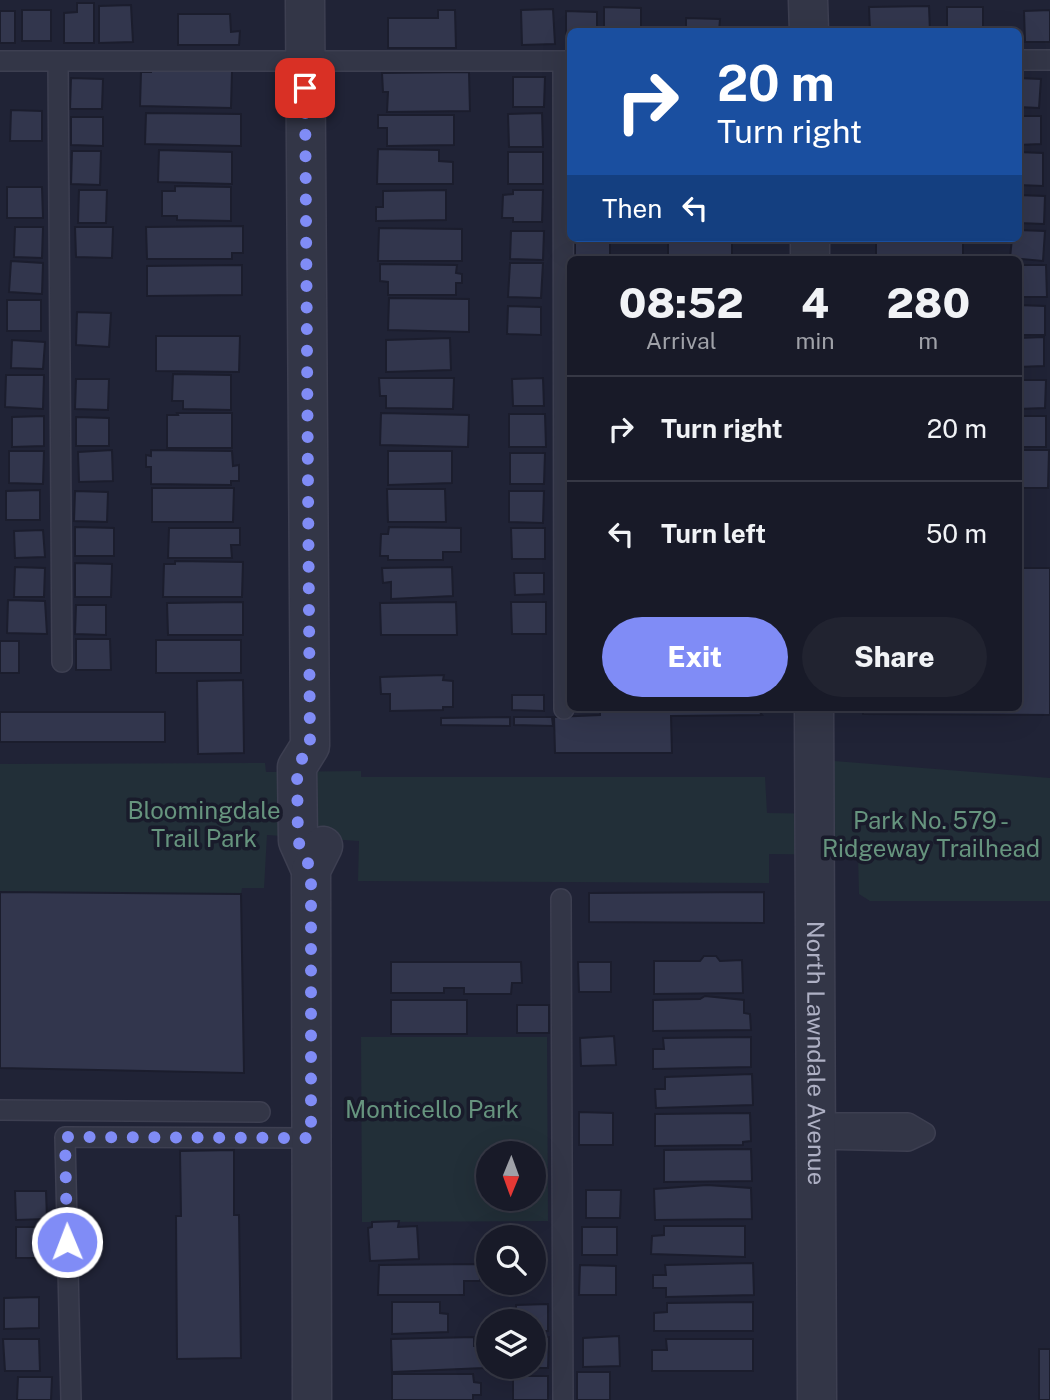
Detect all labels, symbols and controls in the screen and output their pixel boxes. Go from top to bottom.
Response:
text: 20 m [717,54,835,112]
icon: right [602,56,693,147]
pin [275,58,335,118]
icon: arrive [286,69,324,107]
text: Turn right [717,113,862,150]
icon: left [676,189,714,227]
text: Then [602,193,662,224]
text: 08:52 [619,278,744,327]
text: 4 [801,278,829,327]
text: 280 [886,278,970,327]
text: Arrival [646,327,717,354]
text: min [796,327,835,354]
text: m [918,327,938,354]
icon: right [602,410,640,448]
text: Turn right [661,413,783,444]
text: 20 m [927,413,987,444]
icon: left [602,515,640,553]
text: Turn left [661,518,766,549]
text: 50 m [926,518,987,549]
button: Exit [602,617,788,697]
button: Share [802,617,987,697]
park label: Bloomingdale Trail Park [127,796,281,852]
park label: Park No. 579 - Ridgeway Trailhead [822,806,1040,862]
street label: North Lawndale Avenue [802,921,831,1185]
park label: Monticello Park [345,1095,519,1123]
north arrow [476,1141,546,1211]
map controls [476,1141,546,1379]
position arrow [30,1205,104,1279]
button: search [476,1225,546,1295]
button: layers [476,1309,546,1379]

